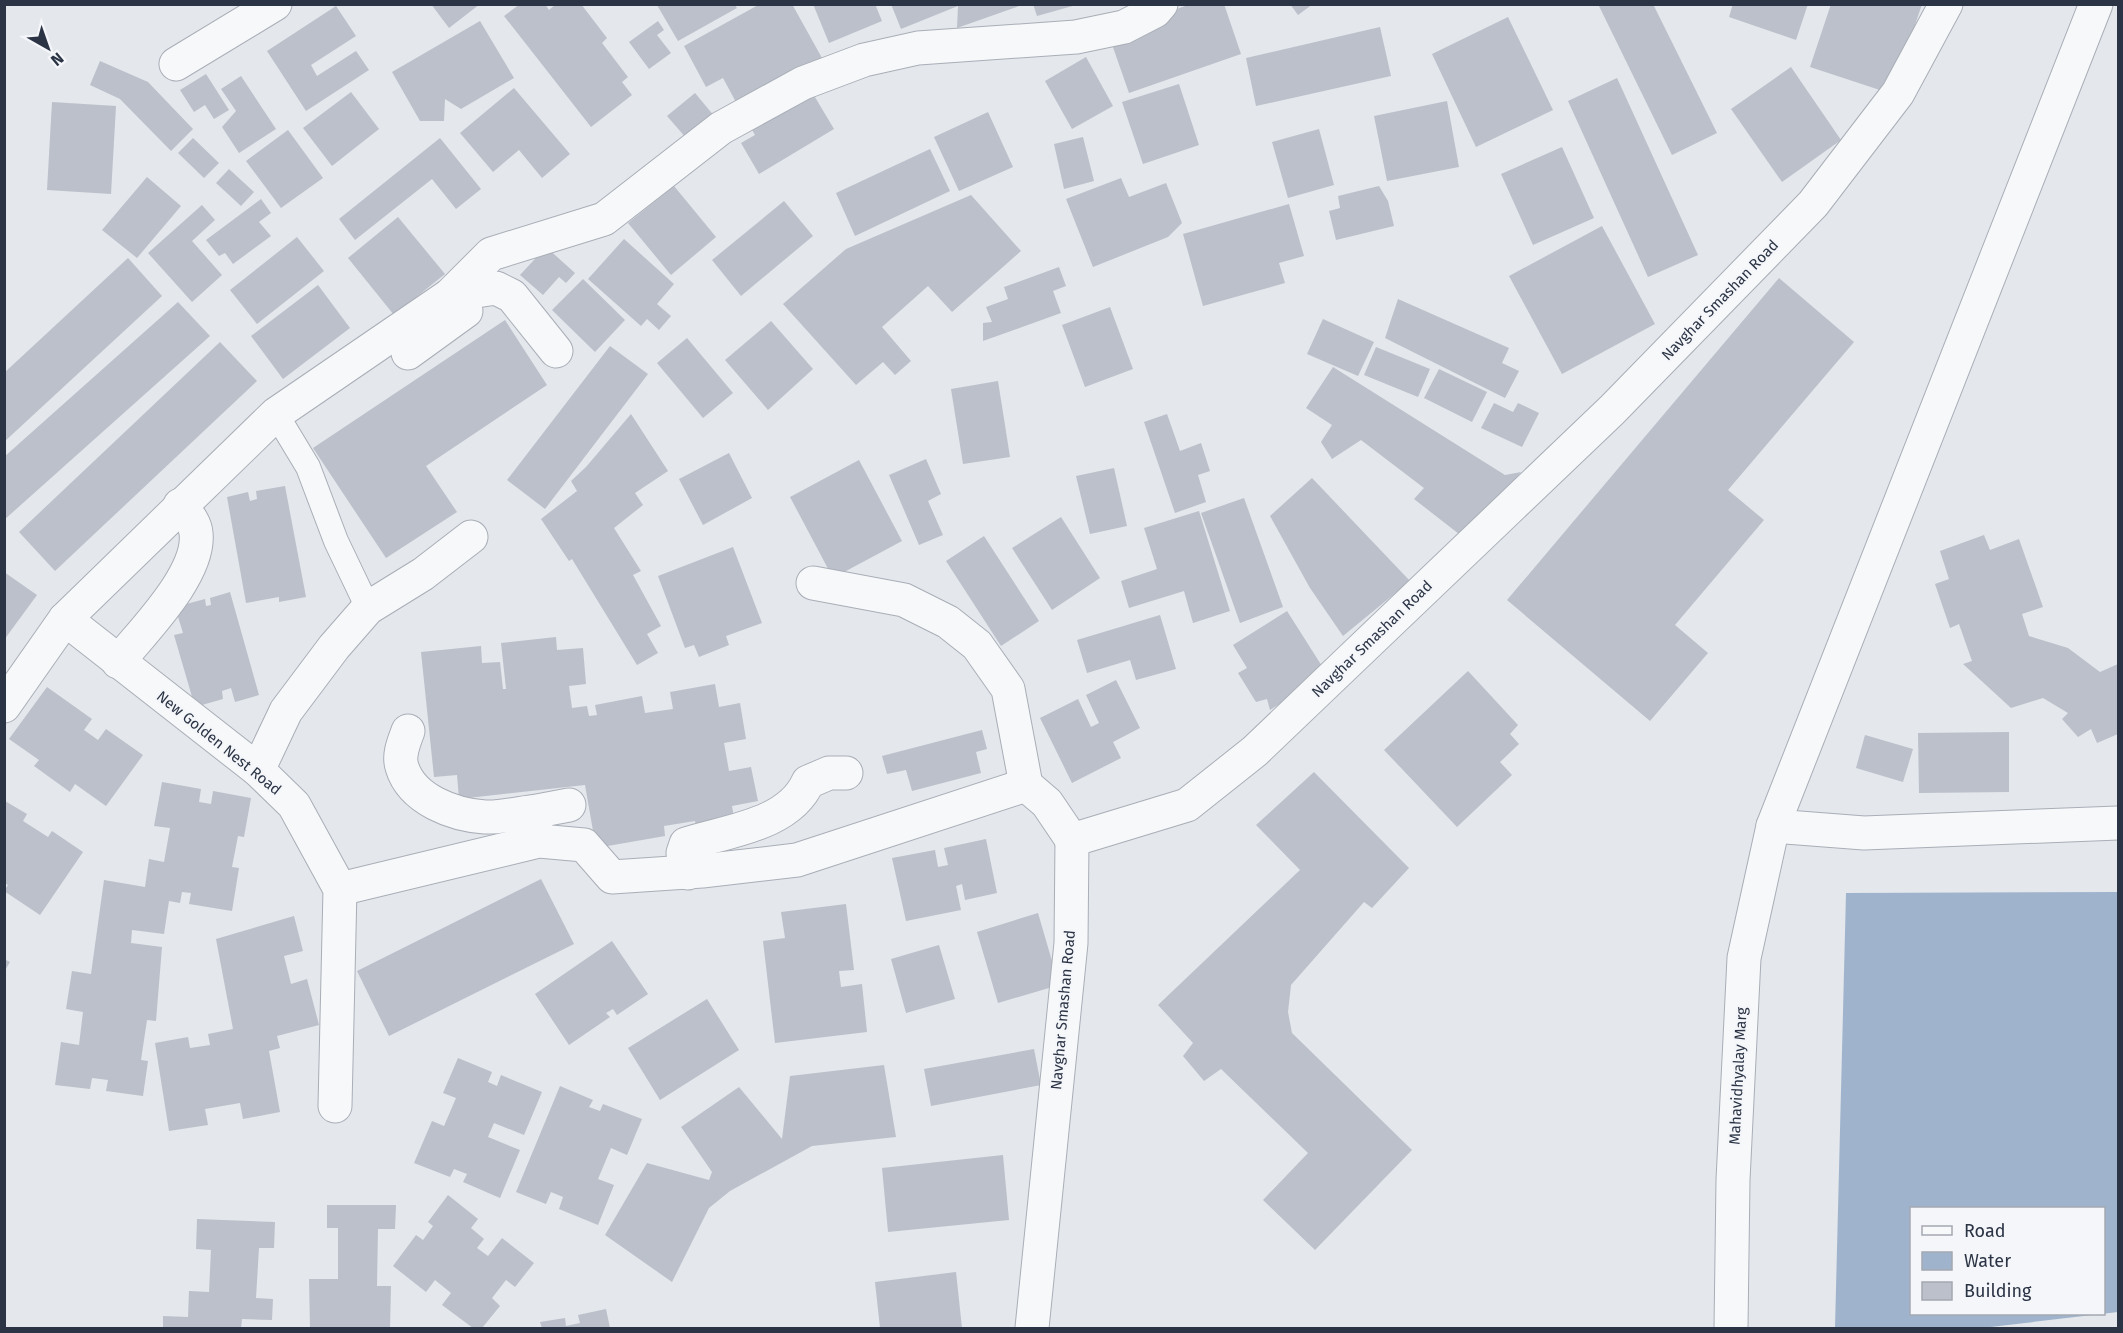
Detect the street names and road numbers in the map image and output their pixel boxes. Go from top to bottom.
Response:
street label: Navghar Smashan Road [1658,236,1782,364]
street label: Navghar Smashan Road [1308,577,1436,701]
street label: New Golden Nest Road [153,687,285,799]
street label: Navghar Smashan Road [1047,929,1079,1091]
street label: Mahavidhyalay Marg [1725,1007,1751,1145]

